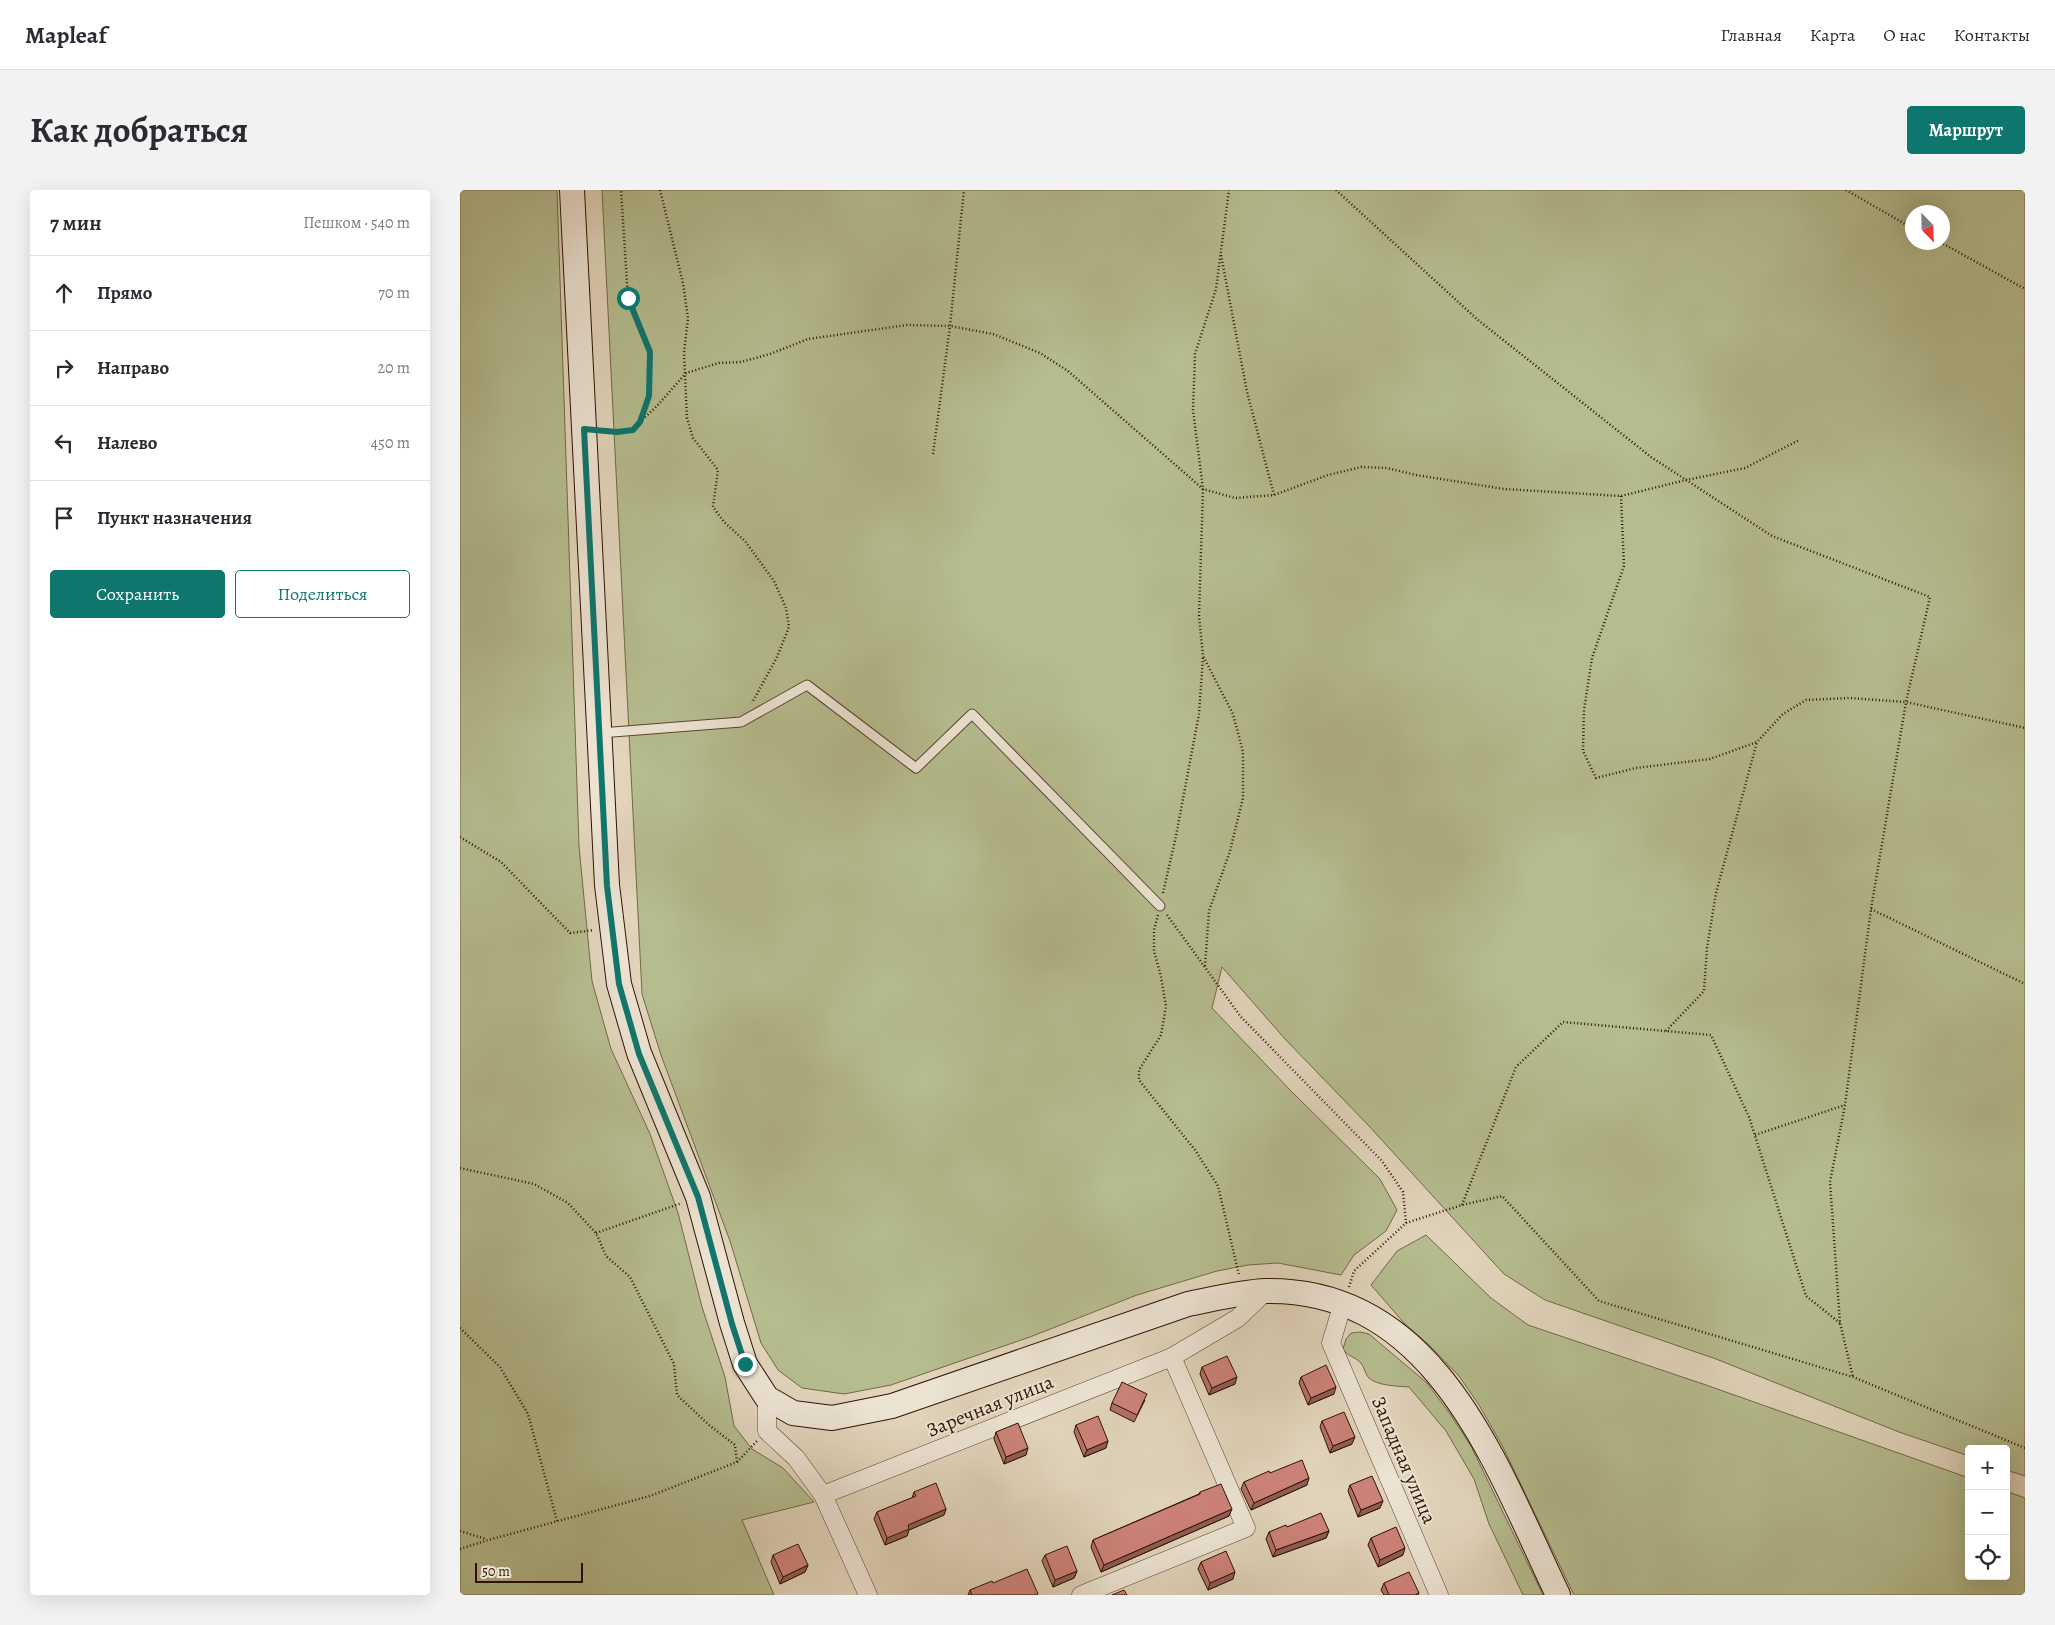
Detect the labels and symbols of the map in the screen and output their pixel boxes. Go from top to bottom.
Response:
north arrow [1905,205,1950,250]
route start [617,287,640,310]
route end [734,1353,757,1376]
street label: Заречная улица [923,1368,1058,1444]
street label: Западная улица [1365,1392,1443,1528]
scale bar [475,1560,582,1583]

